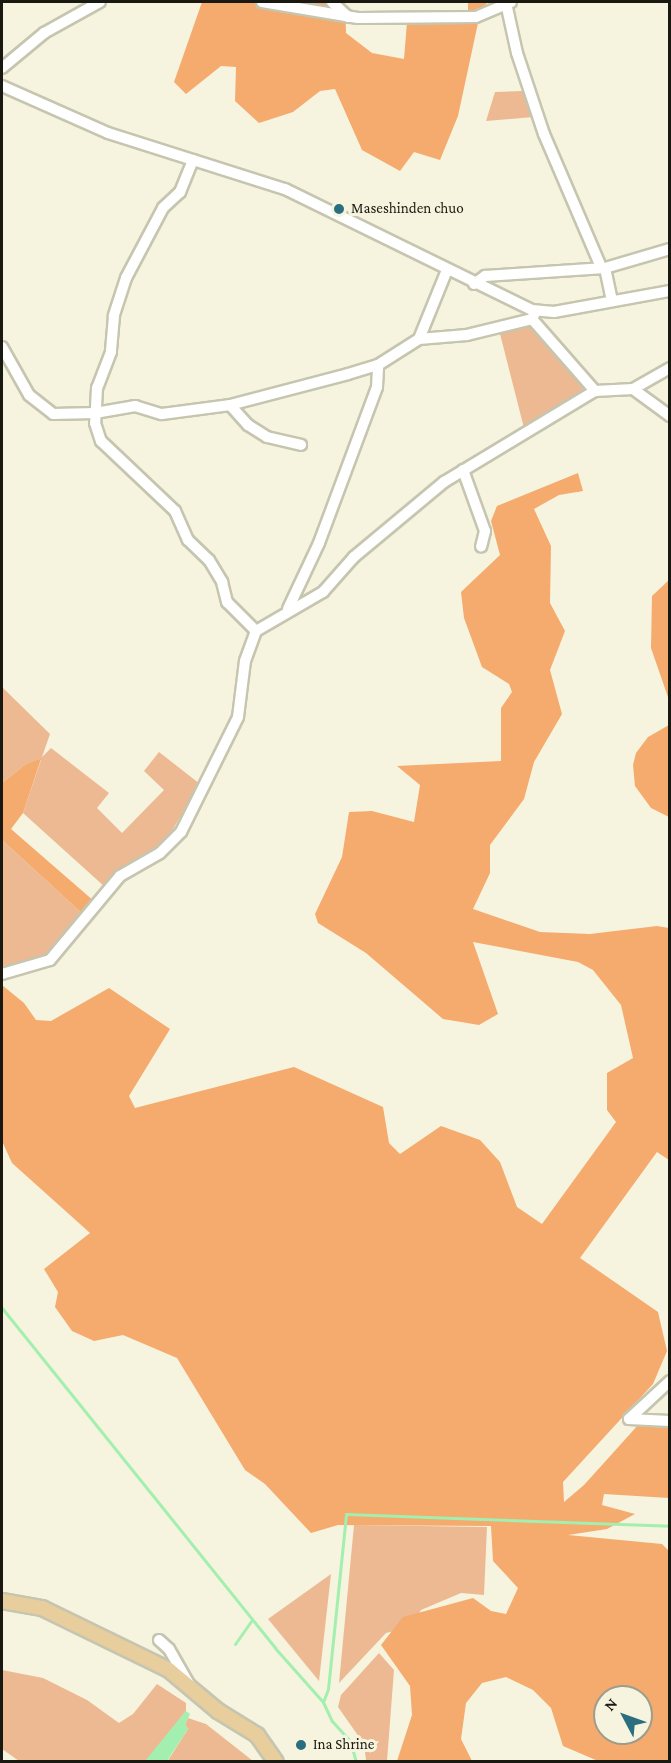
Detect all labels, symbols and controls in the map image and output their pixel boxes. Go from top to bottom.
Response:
place label: Maseshinden chuo [351,200,464,218]
marker: Maseshinden chuo [332,202,346,216]
north arrow [593,1685,653,1745]
text: N [601,1694,621,1714]
place label: Ina Shrine [313,1736,374,1754]
marker: Ina Shrine [294,1738,308,1752]

